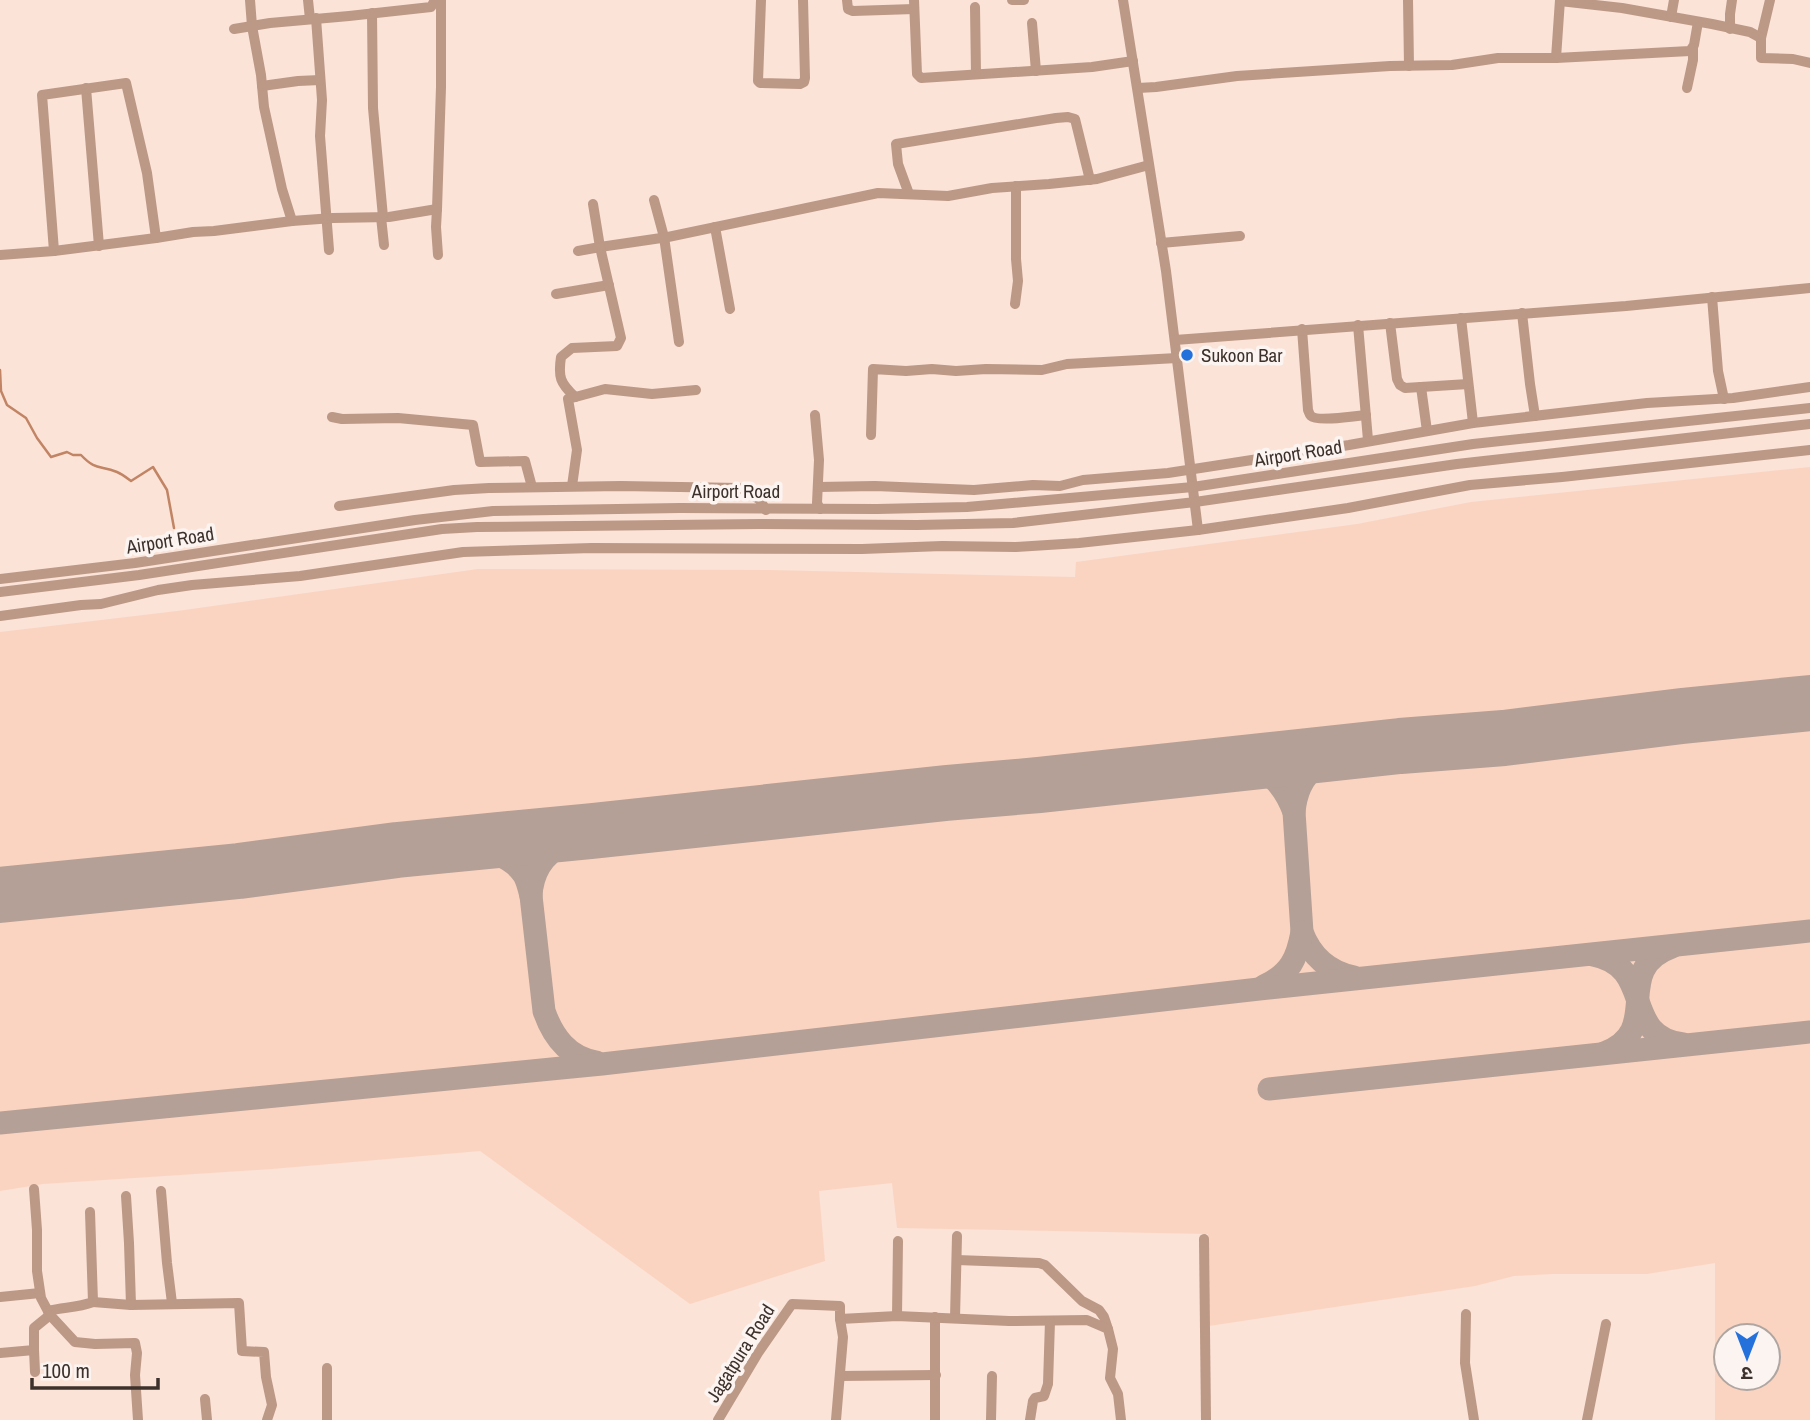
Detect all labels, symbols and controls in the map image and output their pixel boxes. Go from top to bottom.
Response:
place label: Sukoon Bar [1201,342,1283,368]
marker: Sukoon Bar [1179,347,1195,363]
street label: Airport Road [1251,433,1344,473]
street label: Airport Road [691,478,780,504]
street label: Airport Road [123,520,216,560]
street label: Jagatpura Road [700,1299,780,1407]
north arrow [1712,1322,1782,1392]
scale bar [32,1346,158,1390]
text: 100 m [42,1356,90,1385]
text: उ [1741,1361,1753,1387]

